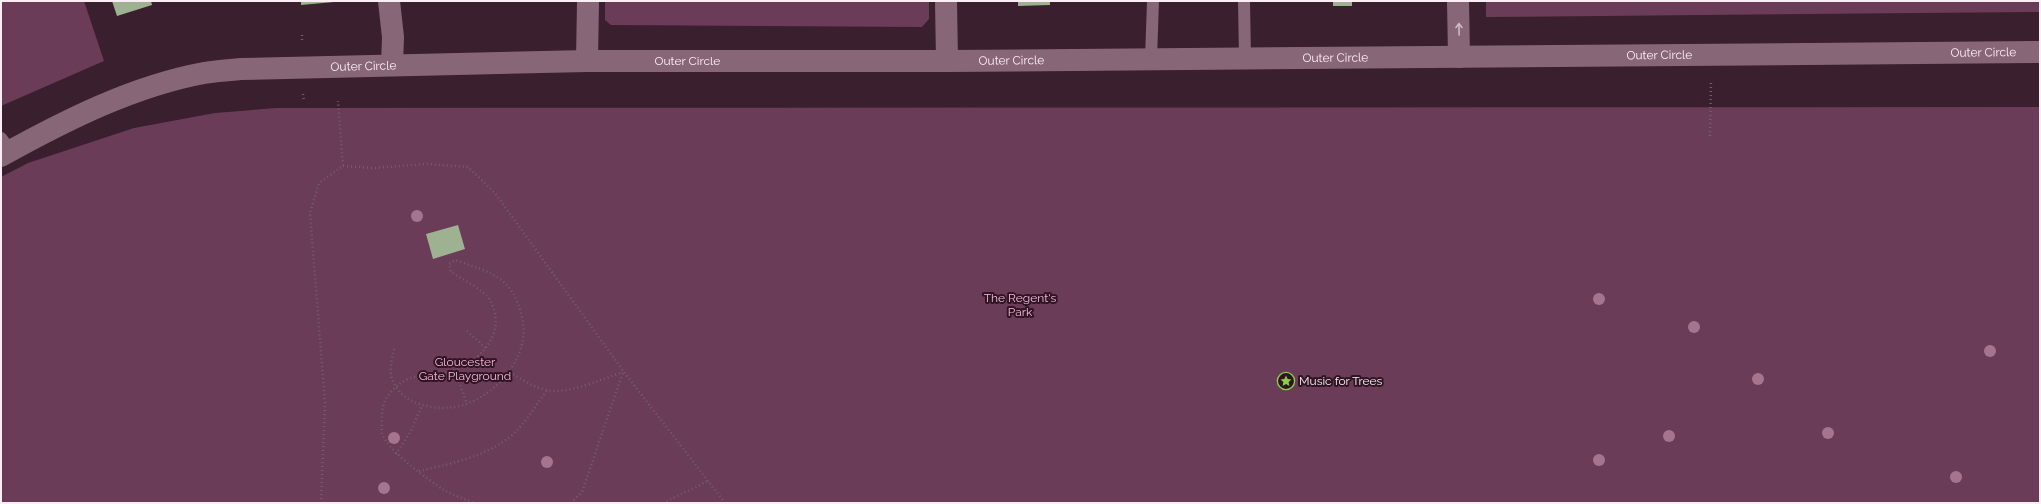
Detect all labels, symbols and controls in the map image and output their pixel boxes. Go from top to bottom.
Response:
one-way arrow [1455,23,1463,36]
street label: Outer Circle [1950,45,2016,60]
street label: Outer Circle [1626,48,1692,62]
street label: Outer Circle [1302,51,1368,65]
street label: Outer Circle [978,53,1044,68]
street label: Outer Circle [654,54,720,68]
street label: Outer Circle [330,58,397,74]
park label: The Regent's Park [984,291,1056,319]
park label: Gloucester Gate Playground [419,355,511,383]
place icon: Music for Trees [1276,371,1296,391]
place label: Music for Trees [1299,374,1383,388]

